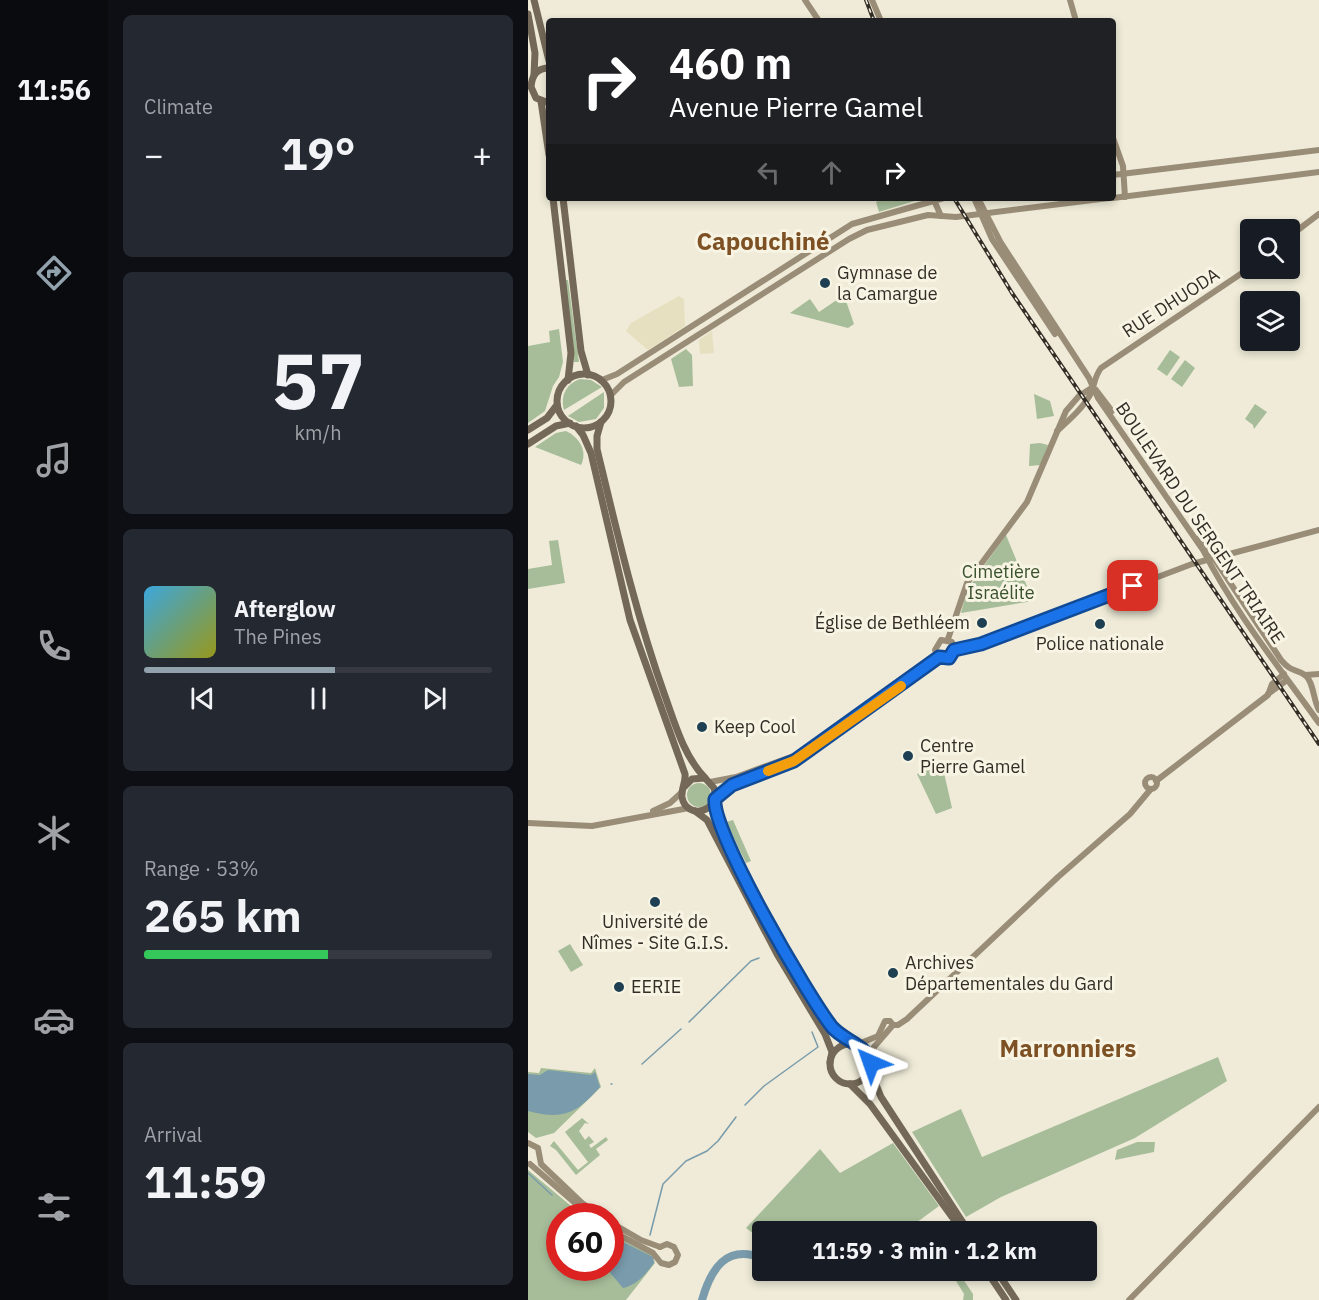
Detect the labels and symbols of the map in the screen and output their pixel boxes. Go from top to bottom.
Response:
district label: Capouchiné [696,225,830,257]
place label: Gymnase de la Camargue [837,261,938,305]
street label: RUE DHUODA [1118,262,1224,343]
marker: Gymnase de la Camargue [818,276,832,290]
street label: BOULEVARD DU SERGENT TRIAIRE [1111,398,1290,648]
park label: Cimetière Israélite [962,560,1040,604]
pin [1107,560,1158,611]
place label: Église de Bethléem [815,611,970,634]
marker: Église de Bethléem [975,616,989,630]
marker: Police nationale [1093,617,1107,631]
place label: Police nationale [1036,632,1164,655]
place label: Keep Cool [714,715,796,738]
marker: Keep Cool [695,720,709,734]
place label: Centre Pierre Gamel [920,734,1025,778]
marker: Centre Pierre Gamel [901,749,915,763]
marker: Université de Nîmes - Site G.I.S. [648,895,662,909]
place label: Université de Nîmes - Site G.I.S. [581,910,729,954]
place label: Archives Départementales du Gard [905,951,1113,995]
marker: Archives Départementales du Gard [886,966,900,980]
place label: EERIE [631,975,681,998]
marker: EERIE [612,980,626,994]
position arrow [839,1031,903,1095]
district label: Marronniers [1000,1032,1136,1064]
speed limit sign: 60 [546,1203,624,1281]

